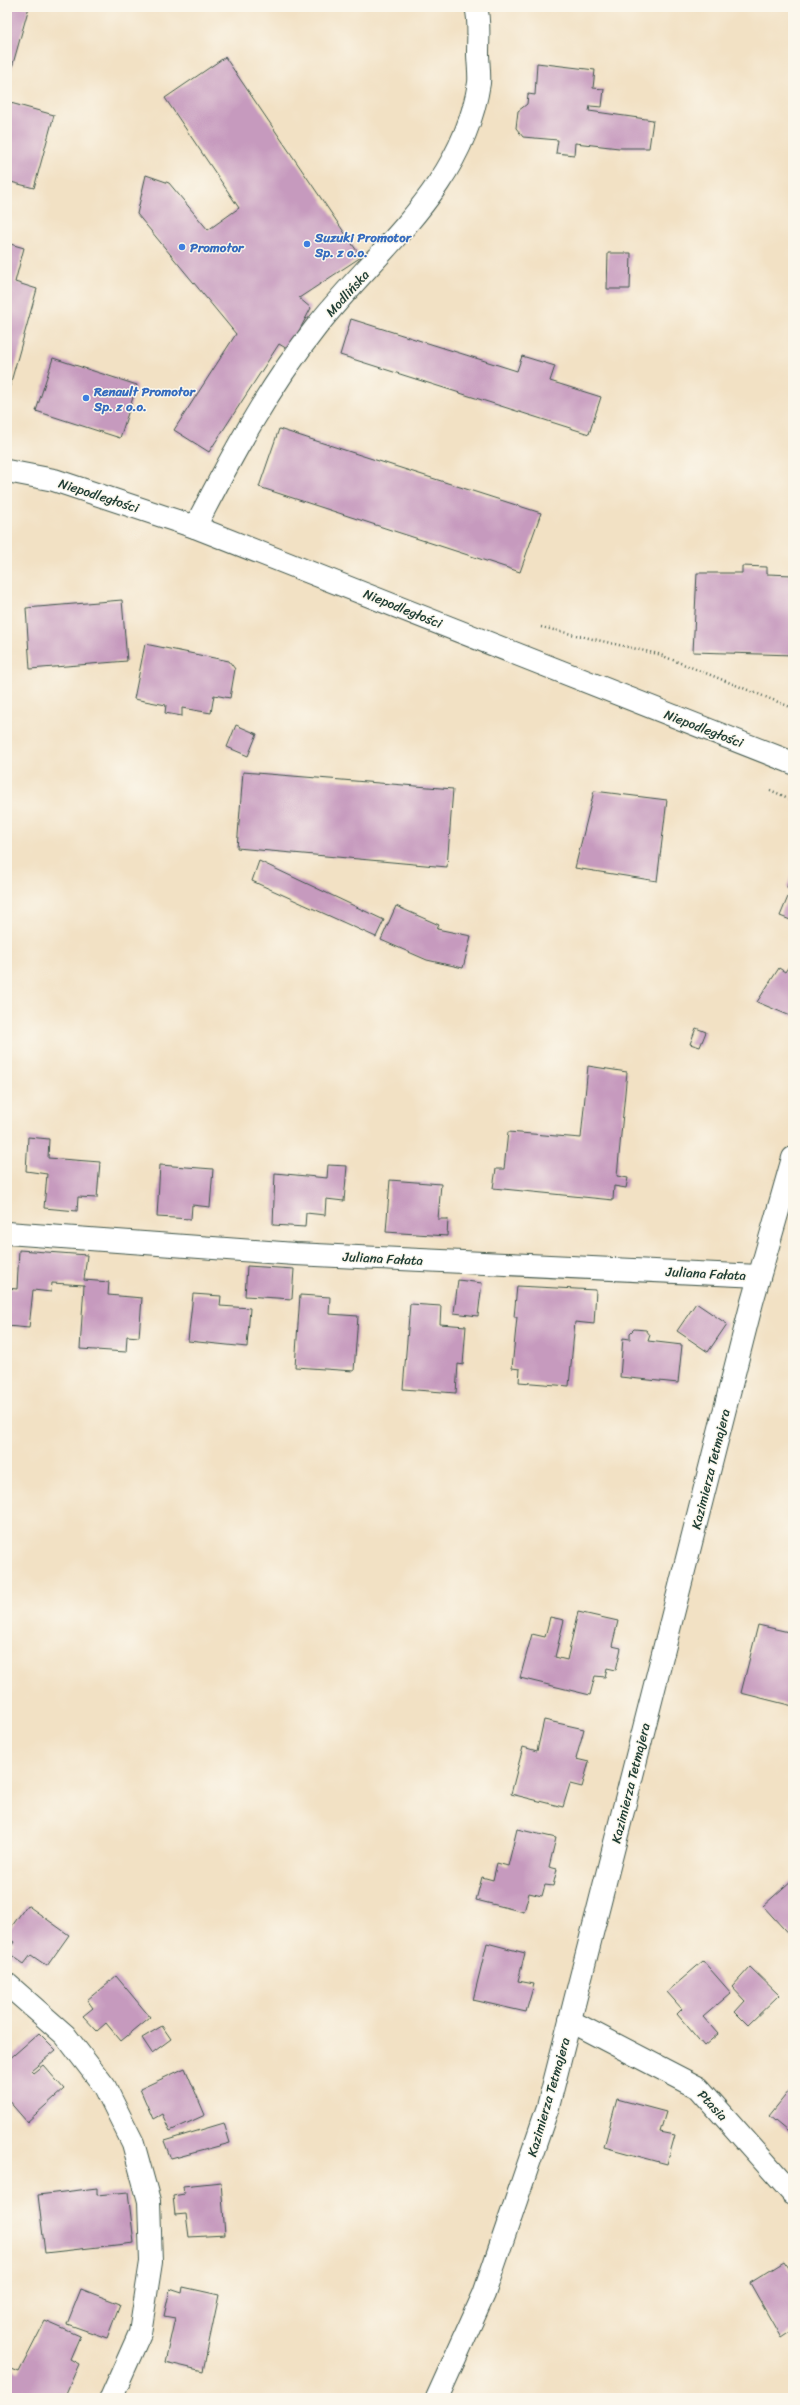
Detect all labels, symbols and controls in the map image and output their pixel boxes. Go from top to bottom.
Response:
place label: Suzuki Promotor Sp. z o.o. [314,226,413,264]
place label: Promotor [190,236,245,259]
marker: Suzuki Promotor Sp. z o.o. [302,239,312,249]
marker: Promotor [177,242,187,252]
street label: Modlińska [320,264,375,322]
place label: Renault Promotor Sp. z o.o. [93,380,196,418]
marker: Renault Promotor Sp. z o.o. [81,393,91,403]
street label: Niepodległości [56,472,142,519]
street label: Niepodległości [360,582,446,635]
street label: Niepodległości [661,703,747,754]
street label: Juliana Fałata [341,1245,424,1272]
street label: Juliana Fałata [664,1260,747,1287]
street label: Kazimierza Tetmajera [684,1406,737,1532]
street label: Kazimierza Tetmajera [604,1720,657,1846]
street label: Kazimierza Tetmajera [520,2034,577,2159]
street label: Ptasia [692,2084,734,2127]

